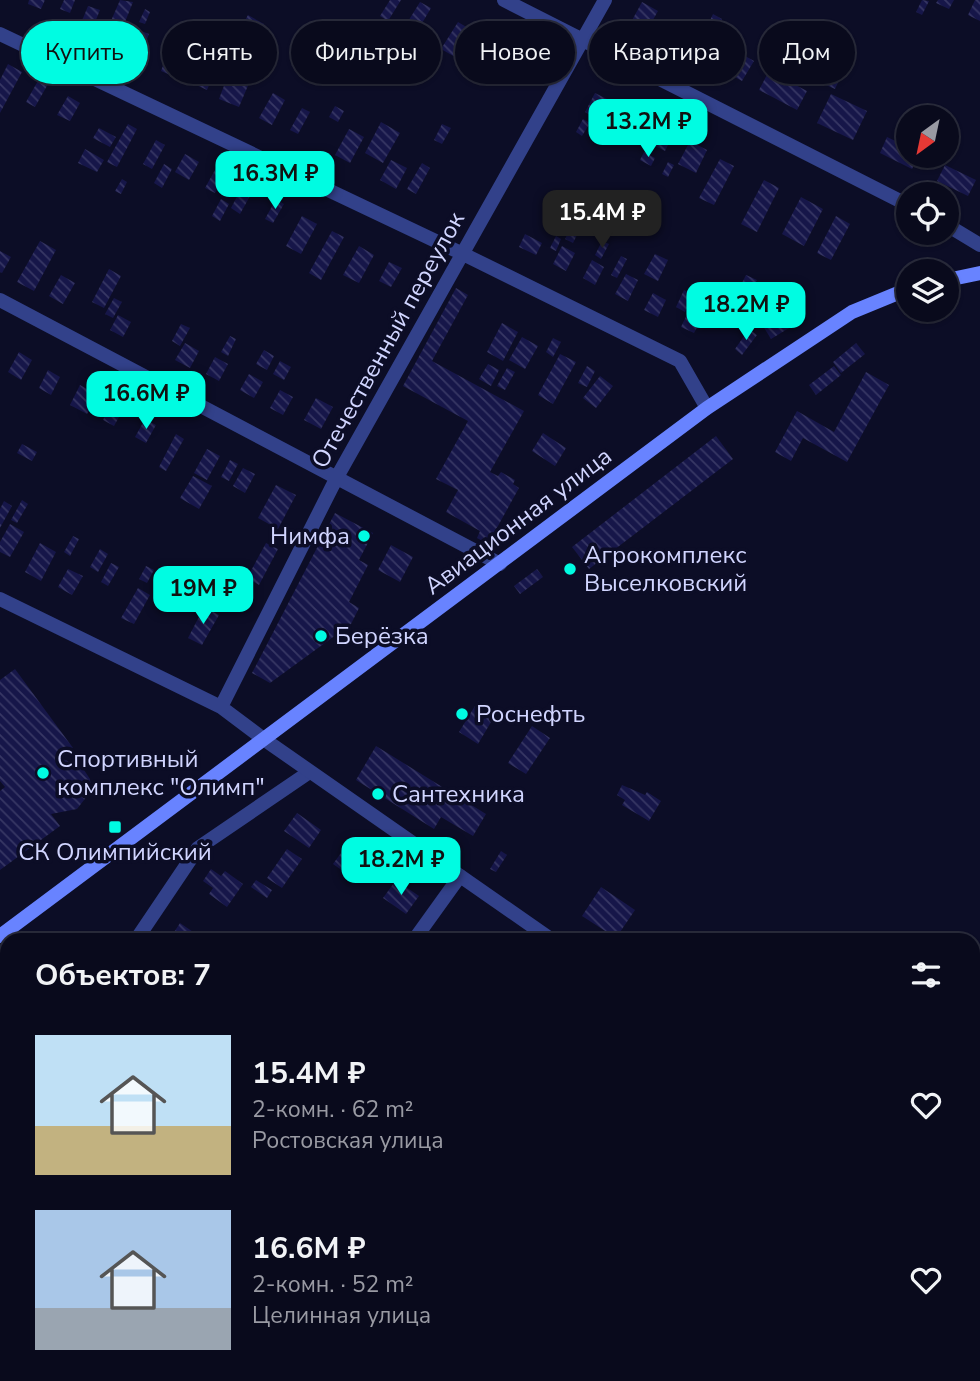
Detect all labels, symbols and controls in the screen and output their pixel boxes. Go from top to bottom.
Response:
chip: Купить [21,21,148,84]
chip: Снять [162,21,277,84]
chip: Фильтры [291,21,441,84]
chip: Новое [455,21,575,84]
chip: Квартира [589,21,745,84]
chip: Дом [759,21,855,84]
pin: 13.2M ₽ [583,100,713,159]
north arrow [896,105,959,168]
map controls [896,105,959,322]
text: 13.2M ₽ [604,106,692,137]
pin: 16.3M ₽ [210,152,340,211]
text: 16.3M ₽ [231,158,319,189]
button: locate [896,182,959,245]
pin: 15.4M ₽ [537,190,667,250]
text: 15.4M ₽ [558,197,646,228]
street label: Отечественный переулок [304,206,472,474]
button: layers [896,259,959,322]
pin: 18.2M ₽ [681,282,811,342]
text: 18.2M ₽ [702,289,790,320]
pin: 16.6M ₽ [81,372,211,431]
text: 16.6M ₽ [102,378,190,409]
street label: Авиационная улица [418,440,618,602]
place label: Нимфа [270,520,350,552]
marker: Нимфа [356,528,372,544]
place label: Агрокомплекс Выселковский [584,539,747,599]
marker: Агрокомплекс Выселковский [562,561,578,577]
pin: 19M ₽ [154,566,252,626]
text: 19M ₽ [169,573,237,604]
place label: Берёзка [335,620,429,652]
marker: Берёзка [313,628,329,644]
place label: Роснефть [476,698,585,730]
marker: Роснефть [454,706,470,722]
place label: Спортивный комплекс "Олимп" [57,743,265,803]
marker: Спортивный комплекс "Олимп" [35,765,51,781]
place label: Сантехника [392,778,525,810]
marker: Сантехника [370,786,386,802]
marker: СК Олимпийский [107,819,123,835]
place label: СК Олимпийский [18,836,212,868]
pin: 18.2M ₽ [336,838,466,897]
text: 18.2M ₽ [357,844,445,875]
text: Объектов: 7 [35,955,211,996]
icon: filters [907,956,945,994]
text: 15.4M ₽ [252,1053,366,1094]
icon: home [91,1063,175,1147]
icon: heart [907,1086,945,1124]
text: 2-комн. · 62 m² [252,1094,414,1125]
text: Ростовская улица [252,1125,444,1156]
text: 16.6M ₽ [252,1228,366,1269]
icon: home [91,1238,175,1322]
icon: heart [907,1261,945,1299]
text: 2-комн. · 52 m² [252,1269,414,1300]
text: Целинная улица [252,1300,431,1331]

